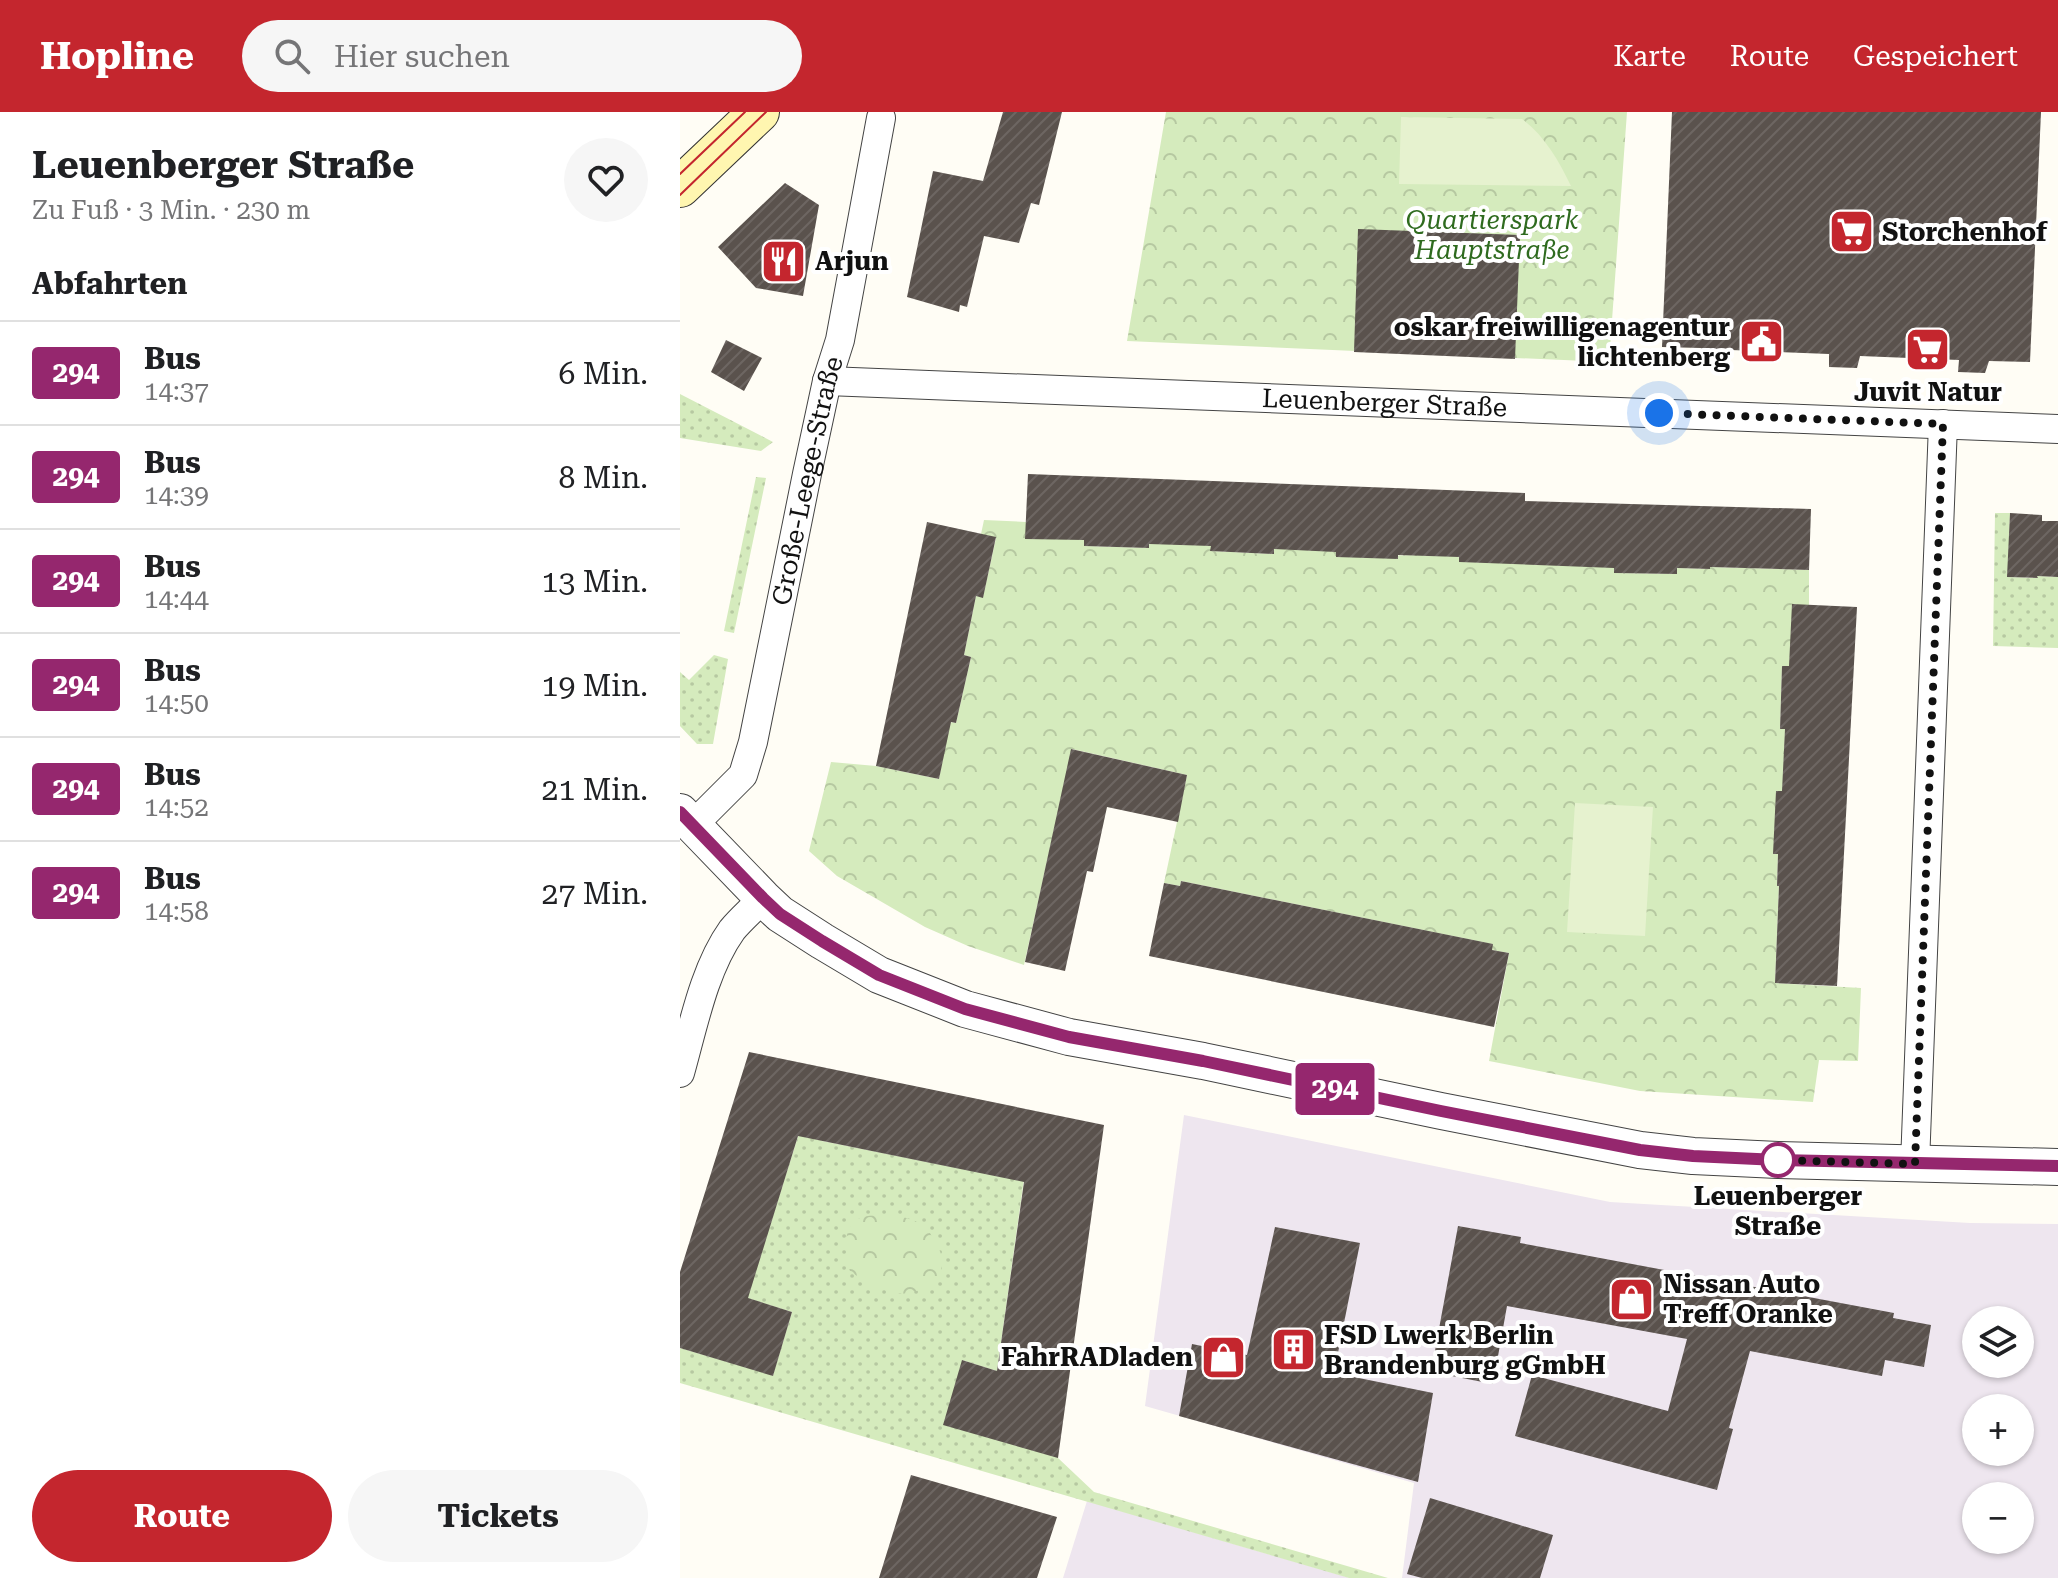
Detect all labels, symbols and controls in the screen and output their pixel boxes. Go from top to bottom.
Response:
search box [242,20,802,92]
text: Hopline [40,34,194,78]
icon: search [270,34,314,78]
text: Hier suchen [334,39,510,74]
text: Karte [1613,40,1686,73]
text: Route [1730,40,1809,73]
text: Gespeichert [1853,40,2018,73]
button: heart [564,138,648,222]
text: Leuenberger Straße [32,143,414,187]
text: Zu Fuß · 3 Min. · 230 m [32,195,310,225]
park label: Quartierspark Hauptstraße [1406,205,1579,265]
supermarket icon: Storchenhof [1827,208,1875,256]
place label: Storchenhof [1882,217,2048,247]
restaurant icon: Arjun [760,237,808,285]
place label: Arjun [815,246,889,276]
text: Abfahrten [32,266,187,301]
place label: oskar freiwilligenagentur lichtenberg [1394,312,1730,372]
public building icon: oskar freiwilligenagentur lichtenberg [1737,318,1785,366]
supermarket icon: Juvit Natur [1904,325,1952,373]
text: Bus [144,341,201,376]
street label: Große-Leege-Straße [766,352,849,608]
text: 294 [52,356,100,389]
text: 6 Min. [558,356,648,391]
text: 14:37 [144,376,209,406]
place label: Juvit Natur [1854,377,2002,407]
street label: Leuenberger Straße [1261,383,1508,423]
your location [1639,393,1679,433]
text: Bus [144,445,201,480]
text: 294 [52,460,100,493]
text: 8 Min. [558,460,648,495]
text: 14:39 [144,480,209,510]
text: Bus [144,549,201,584]
text: 294 [52,564,100,597]
text: 13 Min. [542,564,648,599]
text: 14:44 [144,584,209,614]
text: Bus [144,653,201,688]
text: 294 [52,668,100,701]
text: 19 Min. [542,668,648,703]
text: 14:50 [144,688,209,718]
text: Bus [144,757,201,792]
text: 294 [52,772,100,805]
text: 21 Min. [542,772,648,807]
text: 14:52 [144,792,209,822]
text: Bus [144,861,201,896]
text: 294 [52,876,100,909]
text: 27 Min. [542,876,648,911]
text: 14:58 [144,896,209,926]
line badge: 294 [1289,1063,1381,1115]
text: 294 [1311,1072,1359,1105]
marker: Leuenberger Straße [1761,1143,1795,1177]
place label: Leuenberger Straße [1694,1181,1862,1241]
place label: Nissan Auto Treff Oranke [1663,1269,1833,1329]
shop icon: Nissan Auto Treff Oranke [1608,1275,1656,1323]
map controls [1962,1306,2034,1554]
button: layers [1962,1306,2034,1378]
place label: FSD Lwerk Berlin Brandenburg gGmbH [1324,1320,1606,1380]
building icon: FSD Lwerk Berlin Brandenburg gGmbH [1269,1326,1317,1374]
shop icon: FahrRADladen [1200,1333,1248,1381]
place label: FahrRADladen [1001,1342,1193,1372]
button: + [1962,1394,2034,1466]
button: Route [32,1470,332,1562]
button: Tickets [348,1470,648,1562]
button: − [1962,1482,2034,1554]

